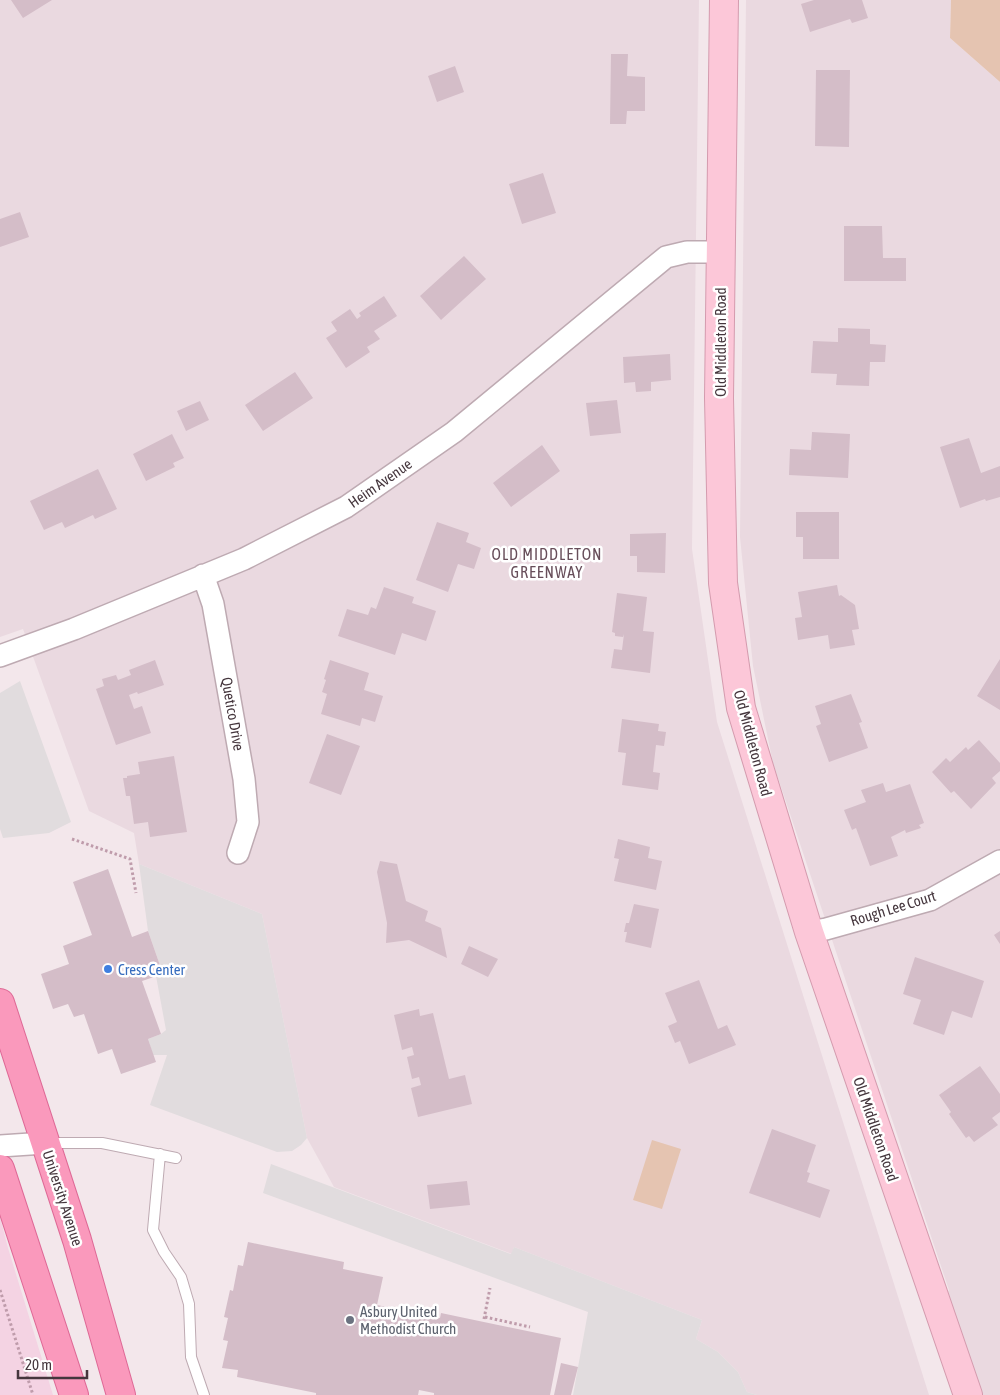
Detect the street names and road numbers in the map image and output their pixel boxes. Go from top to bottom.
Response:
street label: Old Middleton Road [712,287,729,397]
street label: Heim Avenue [345,455,415,511]
street label: Quetico Drive [218,676,248,752]
street label: Old Middleton Road [731,688,775,798]
street label: Rough Lee Court [848,887,938,929]
street label: Old Middleton Road [850,1075,902,1183]
street label: University Avenue [40,1148,87,1248]

